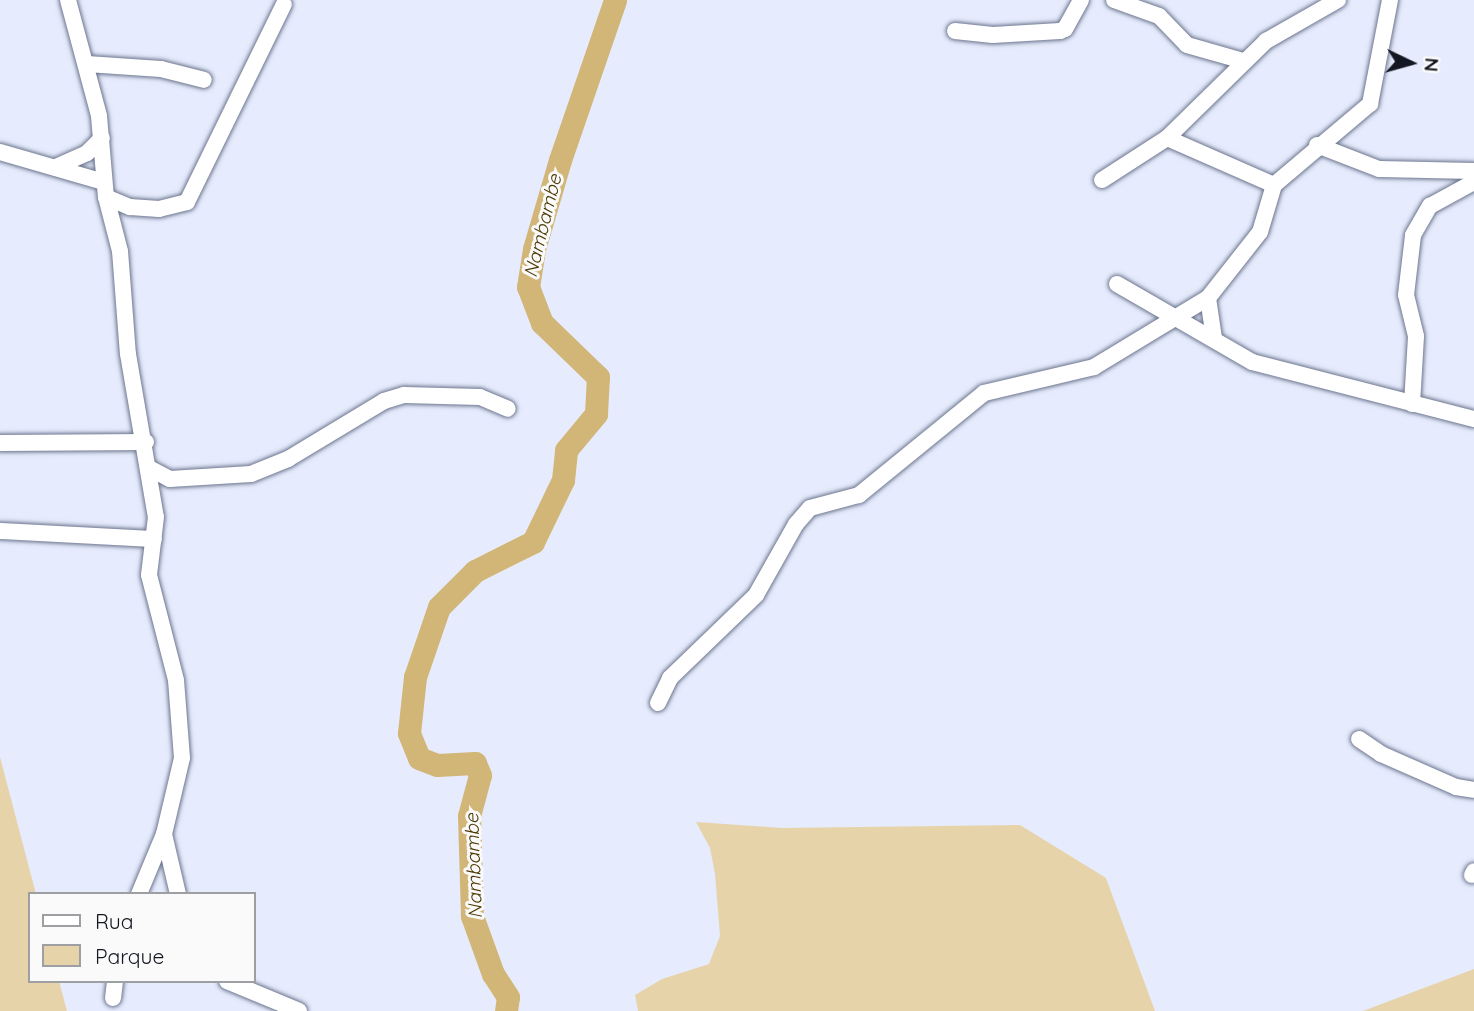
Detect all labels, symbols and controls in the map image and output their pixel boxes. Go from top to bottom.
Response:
north arrow [1376,28,1446,98]
text: N [1419,57,1444,73]
water label: Nambambe [519,172,567,280]
water label: Nambambe [461,813,487,919]
legend [28,892,256,983]
text: Rua [95,908,134,934]
text: Parque [95,943,164,969]

